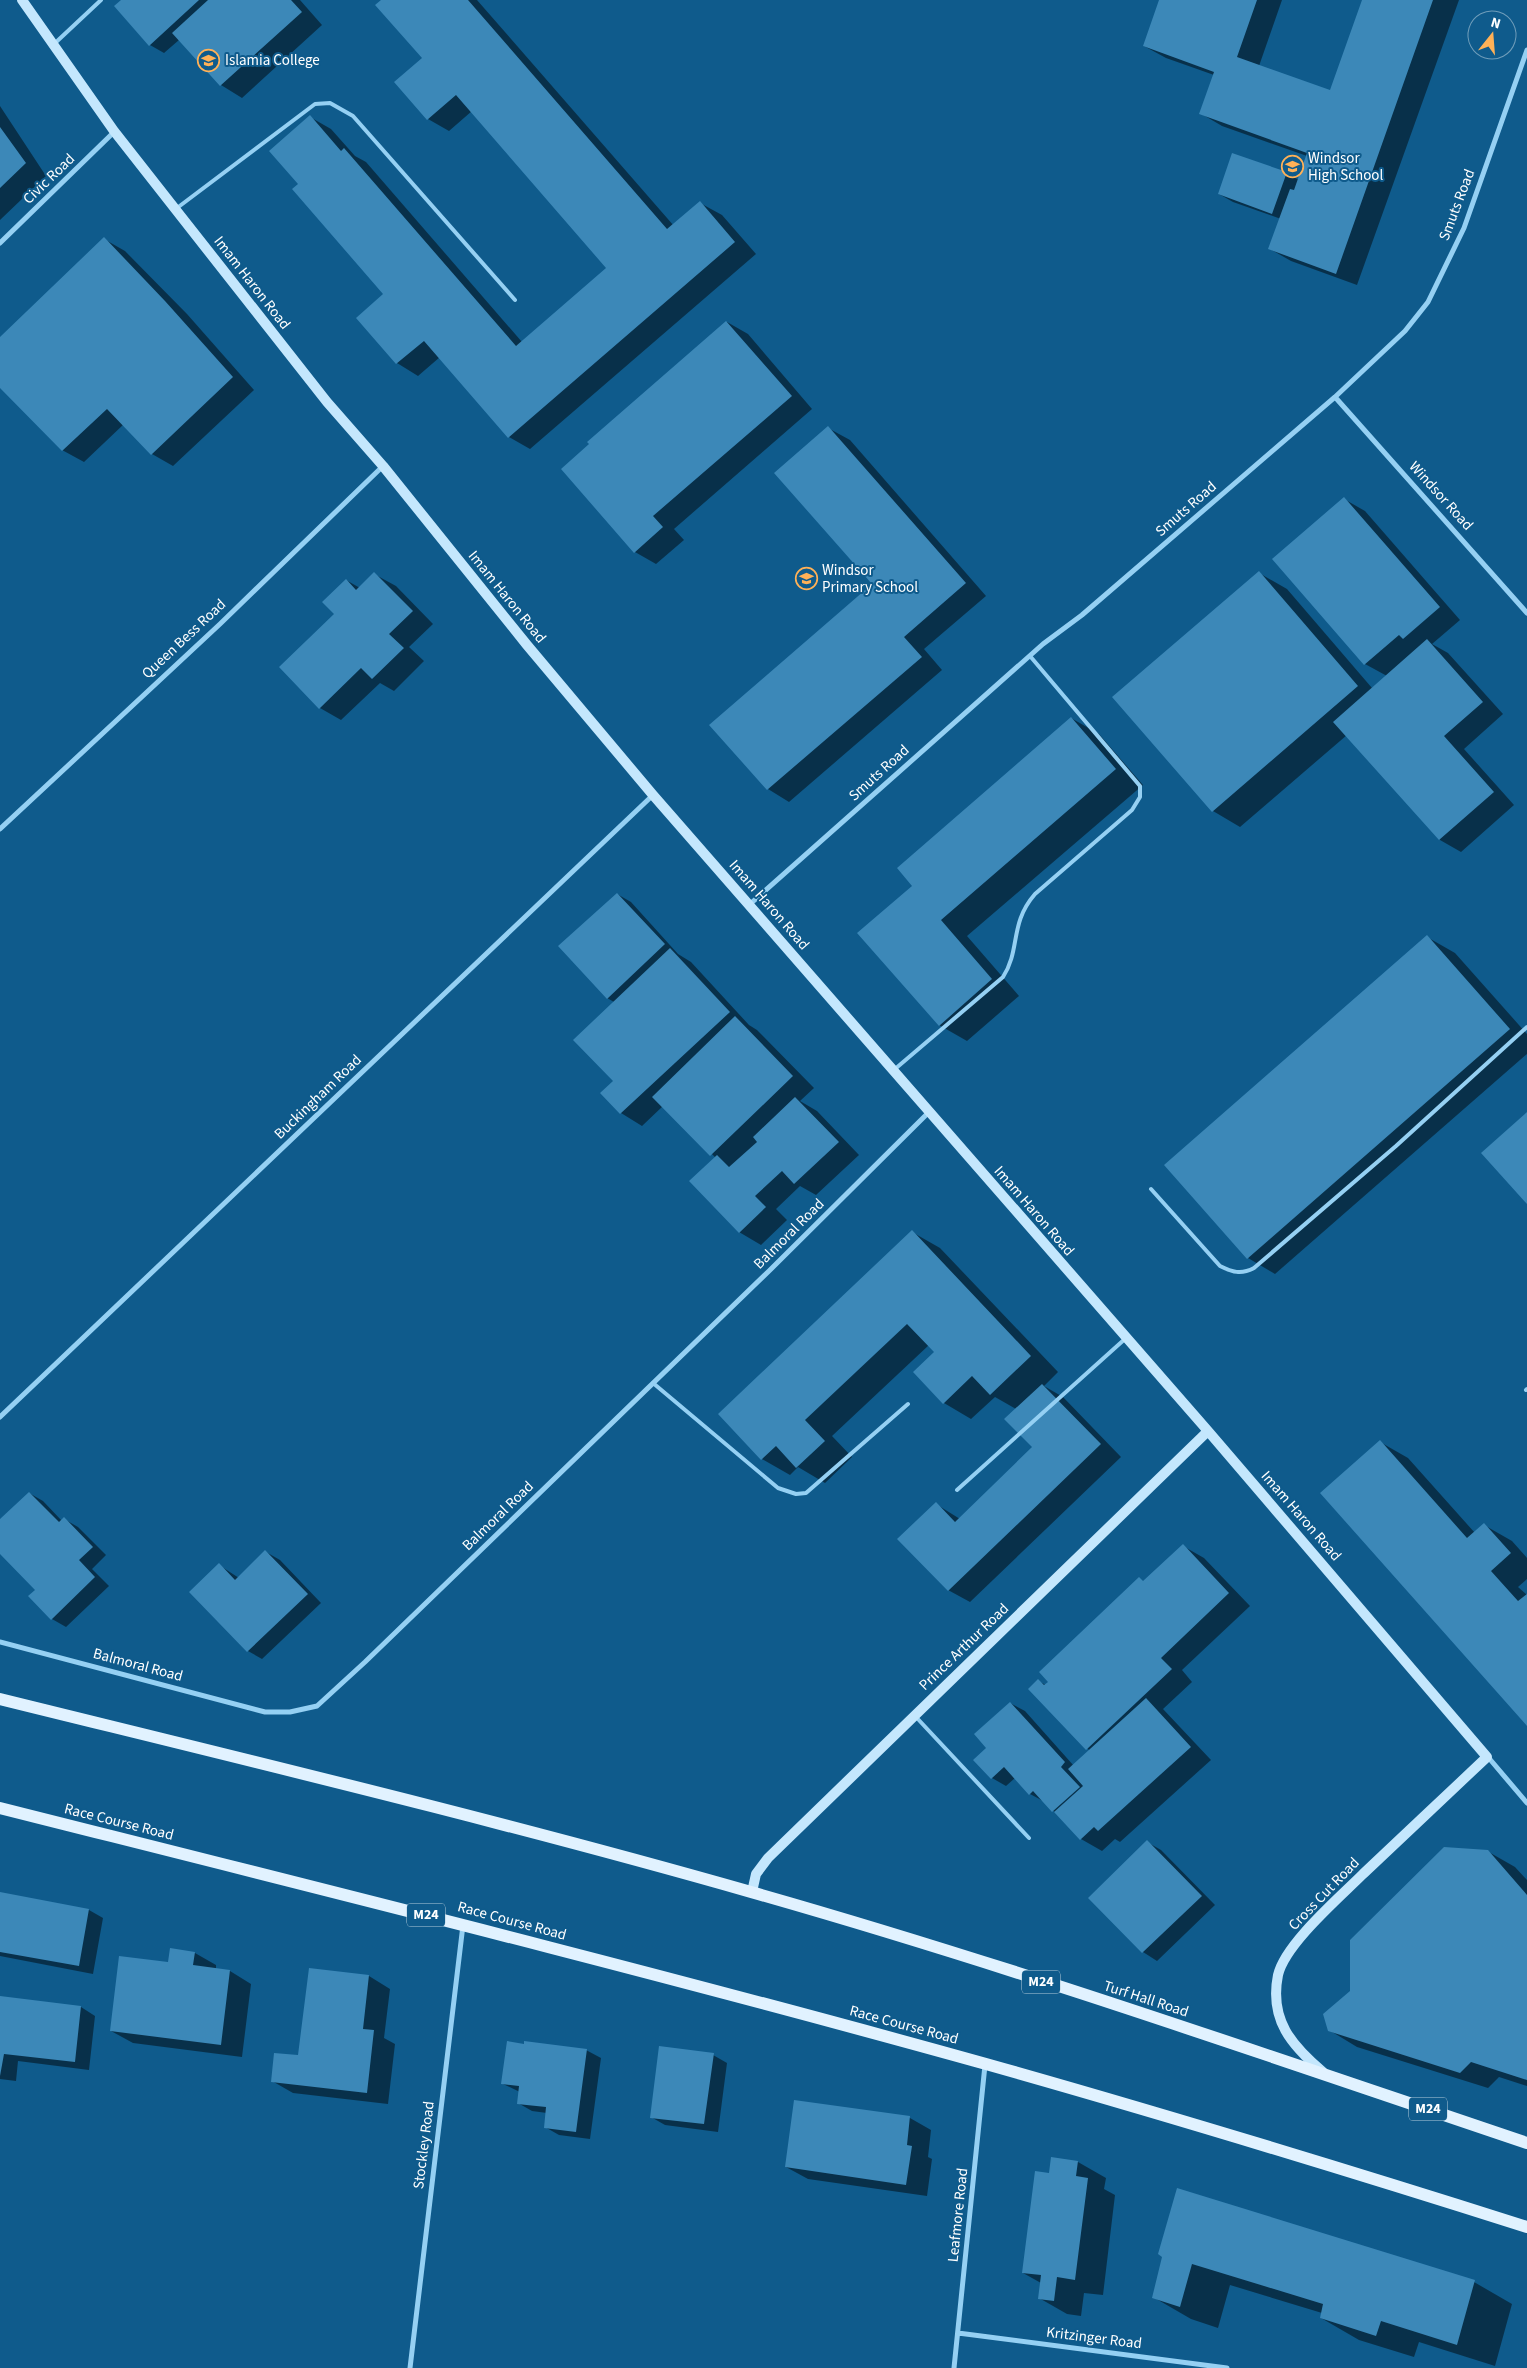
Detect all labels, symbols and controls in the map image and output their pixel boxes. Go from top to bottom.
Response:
north arrow [1467,10,1517,60]
text: N [1488,13,1503,34]
school or university icon: Islamia College [197,48,221,72]
place label: Islamia College [225,50,320,71]
place label: Windsor High School [1308,148,1383,186]
street label: Civic Road [18,149,80,209]
school or university icon: Windsor High School [1280,155,1304,179]
street label: Smuts Road [1434,166,1480,244]
street label: Imam Haron Road [209,232,295,334]
street label: Windsor Road [1404,457,1478,535]
street label: Smuts Road [1151,476,1221,542]
street label: Imam Haron Road [463,546,551,648]
place label: Windsor Primary School [822,560,918,598]
school or university icon: Windsor Primary School [794,567,818,591]
street label: Queen Bess Road [137,594,231,684]
street label: Smuts Road [844,740,914,806]
street label: Imam Haron Road [724,855,814,955]
street label: Buckingham Road [270,1050,366,1144]
street label: Imam Haron Road [989,1161,1079,1261]
street label: Balmoral Road [749,1194,829,1274]
street label: Imam Haron Road [1256,1466,1346,1566]
street label: Balmoral Road [458,1476,538,1556]
street label: Prince Arthur Road [914,1599,1014,1695]
street label: Balmoral Road [91,1643,185,1687]
street label: Race Course Road [62,1798,176,1846]
street label: Cross Cut Road [1284,1853,1364,1935]
street label: Race Course Road [455,1896,569,1946]
road number: M24 [407,1904,445,1926]
road number: M24 [1022,1970,1060,1994]
street label: Turf Hall Road [1101,1975,1191,2023]
street label: Race Course Road [847,2000,961,2050]
road number: M24 [1409,2098,1447,2120]
street label: Stockley Road [408,2100,440,2190]
street label: Leafmore Road [943,2167,973,2263]
street label: Kritzinger Road [1045,2322,1143,2354]

